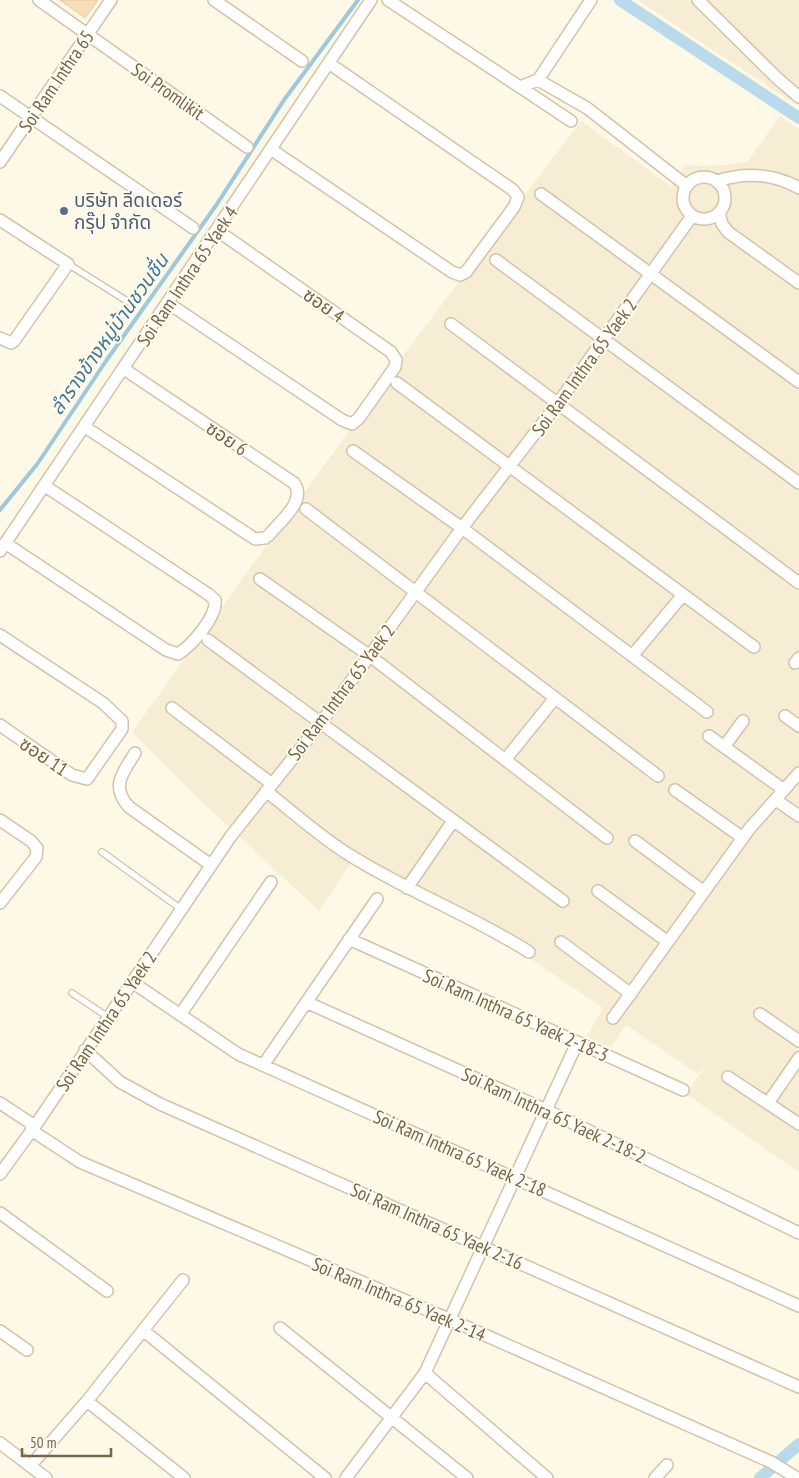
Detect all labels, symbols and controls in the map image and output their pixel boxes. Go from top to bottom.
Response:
street label: Soi Ram Inthra 65 [13,25,99,137]
street label: Soi Promlikit [127,57,210,125]
place label: บริษัท ลีดเดอร์ กรุ๊ป จำกัด [74,188,183,234]
street label: Soi Ram Inthra 65 Yaek 4 [131,201,243,351]
marker: บริษัท ลีดเดอร์ กรุ๊ป จำกัด [58,205,70,217]
water label: ลำรางข้างหมู่บ้านชวนชื่น [43,246,175,420]
street label: ซอย 4 [299,282,350,328]
street label: Soi Ram Inthra 65 Yaek 2 [526,294,642,440]
street label: ซอย 6 [201,415,253,461]
street label: Soi Ram Inthra 65 Yaek 2 [282,619,400,765]
street label: ซอย 11 [15,731,73,781]
street label: Soi Ram Inthra 65 Yaek 2 [50,946,162,1096]
street label: Soi Ram Inthra 65 Yaek 2-18-3 [419,963,613,1067]
street label: Soi Ram Inthra 65 Yaek 2-18-2 [458,1062,650,1168]
street label: Soi Ram Inthra 65 Yaek 2-18 [370,1104,550,1202]
street label: Soi Ram Inthra 65 Yaek 2-16 [347,1177,527,1275]
street label: Soi Ram Inthra 65 Yaek 2-14 [308,1251,490,1347]
scale bar [22,1426,111,1458]
text: 50 m [30,1433,56,1452]

